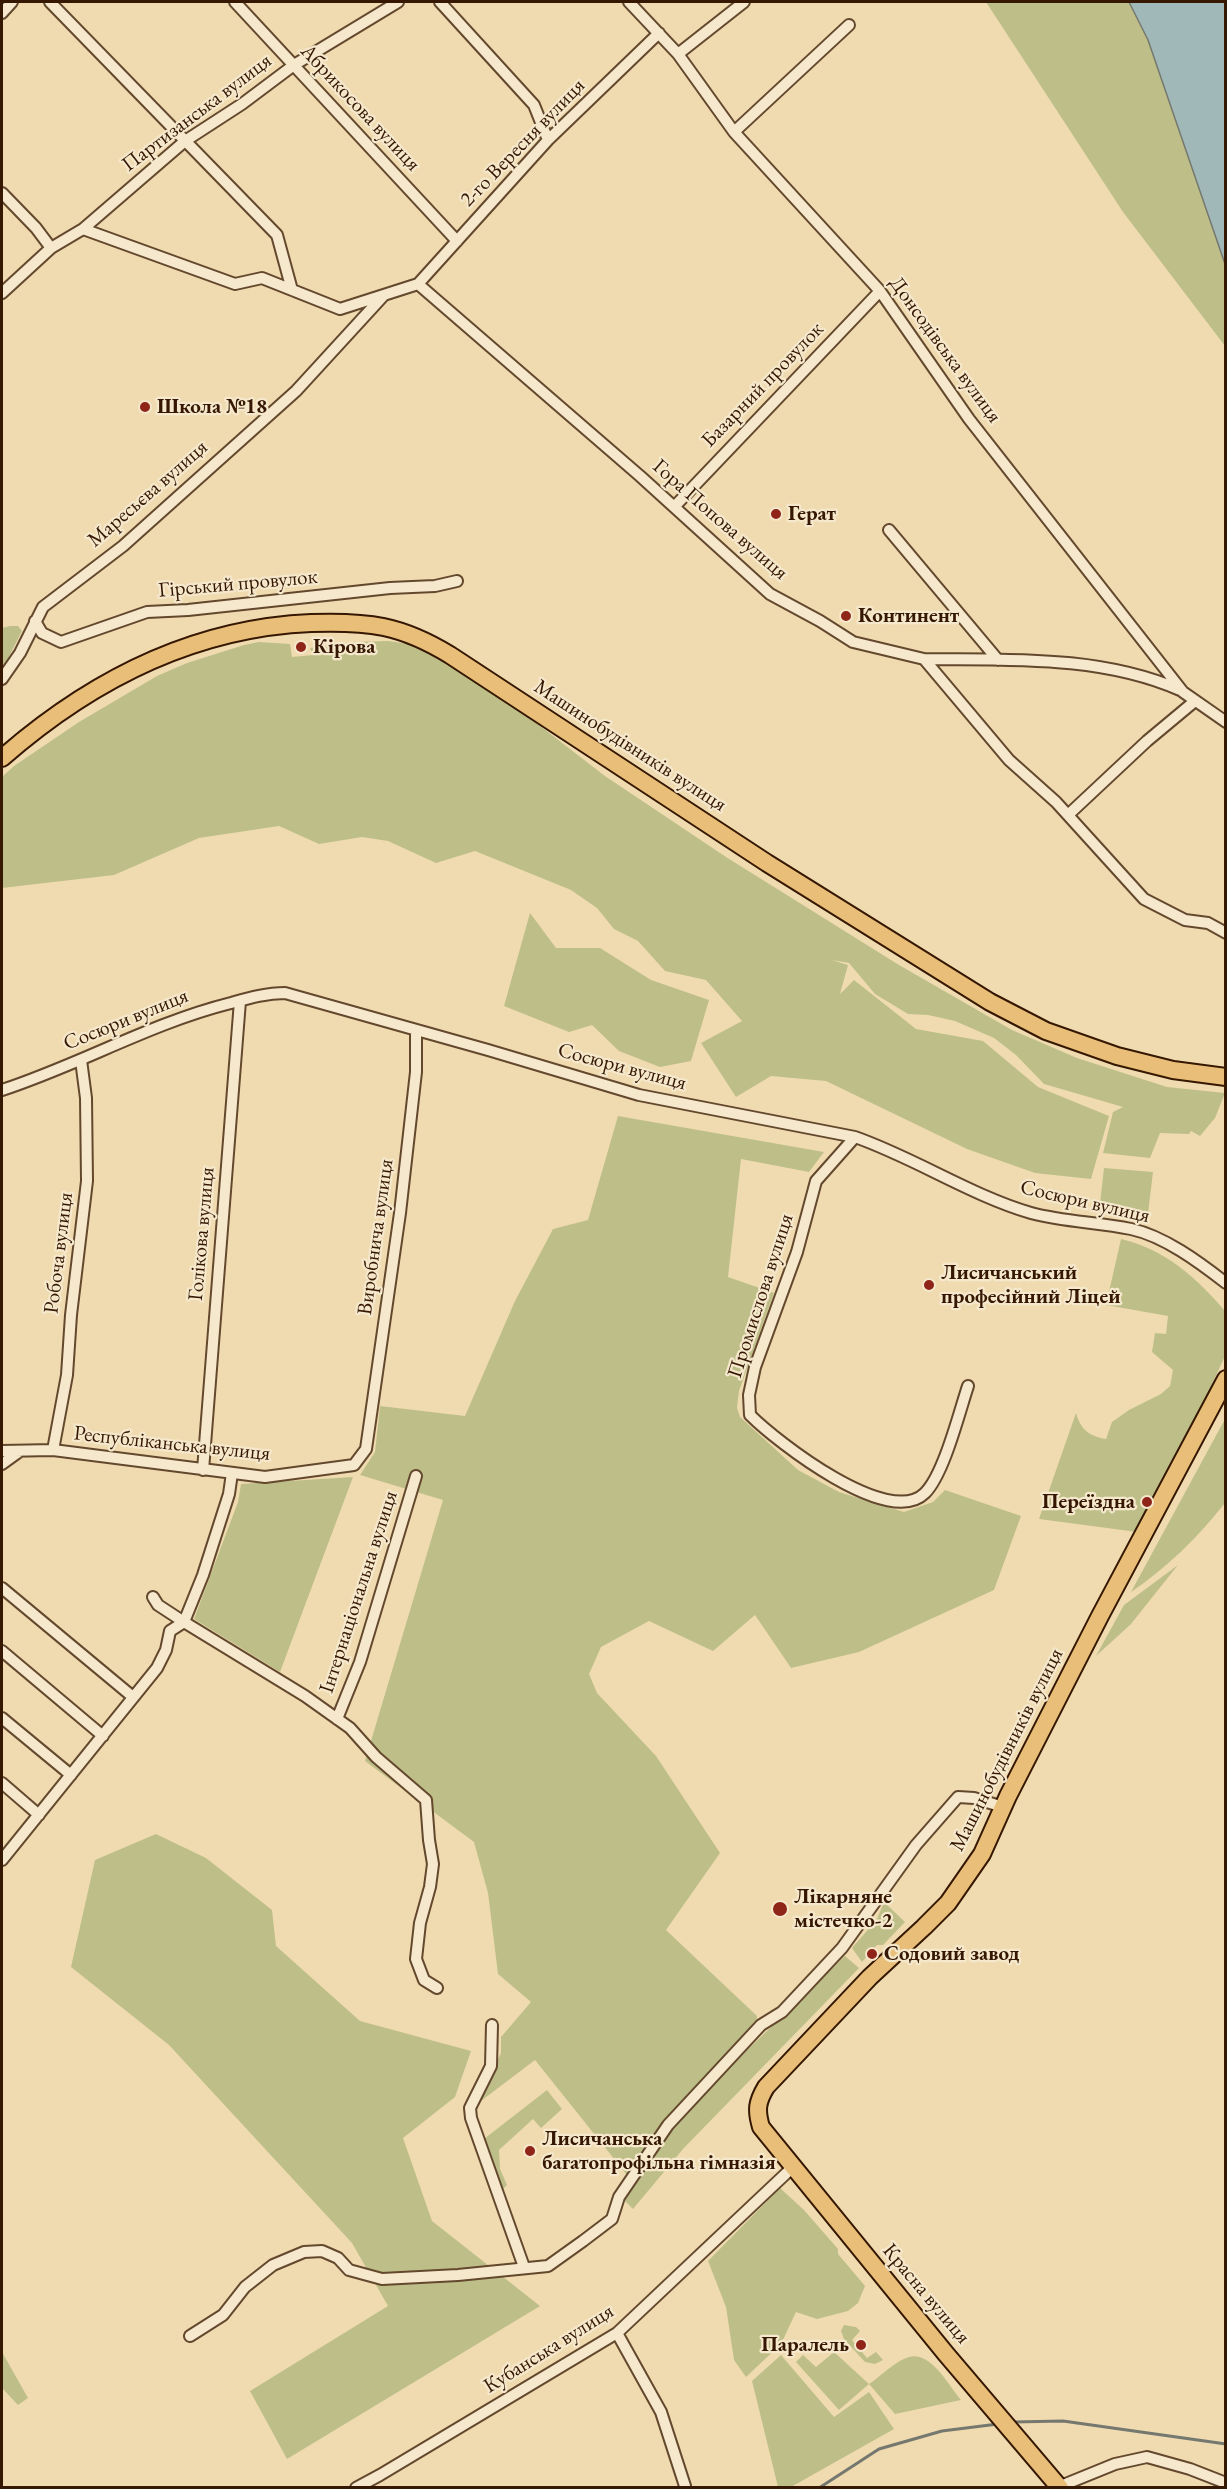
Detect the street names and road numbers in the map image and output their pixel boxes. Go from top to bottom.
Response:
street label: Абрикосова вулиця [295,39,425,177]
street label: Партизанська вулиця [117,48,277,178]
street label: 2-го Вересня вулиця [455,74,591,212]
street label: Донсодівська вулиця [883,272,1007,428]
street label: Базарний провулок [697,317,829,453]
street label: Маресьєва вулиця [83,435,213,553]
street label: Гора Попова вулиця [647,454,793,586]
street label: Гірський провулок [158,565,318,603]
street label: Машинобудівників вулиця [529,674,731,818]
street label: Сосюри вулиця [60,984,192,1056]
street label: Сосюри вулиця [555,1038,689,1096]
street label: Виробнича вулиця [353,1157,399,1317]
street label: Голікова вулиця [184,1166,220,1302]
street label: Сосюри вулиця [1018,1175,1152,1229]
street label: Робоча вулиця [39,1191,79,1315]
street label: Промислова вулиця [723,1211,799,1381]
street label: Республіканська вулиця [72,1421,272,1467]
street label: Інтернаціональна вулиця [314,1488,404,1696]
street label: Машинобудівників вулиця [945,1644,1069,1856]
street label: Красна вулиця [877,2239,975,2349]
street label: Кубанська вулиця [479,2299,619,2399]

